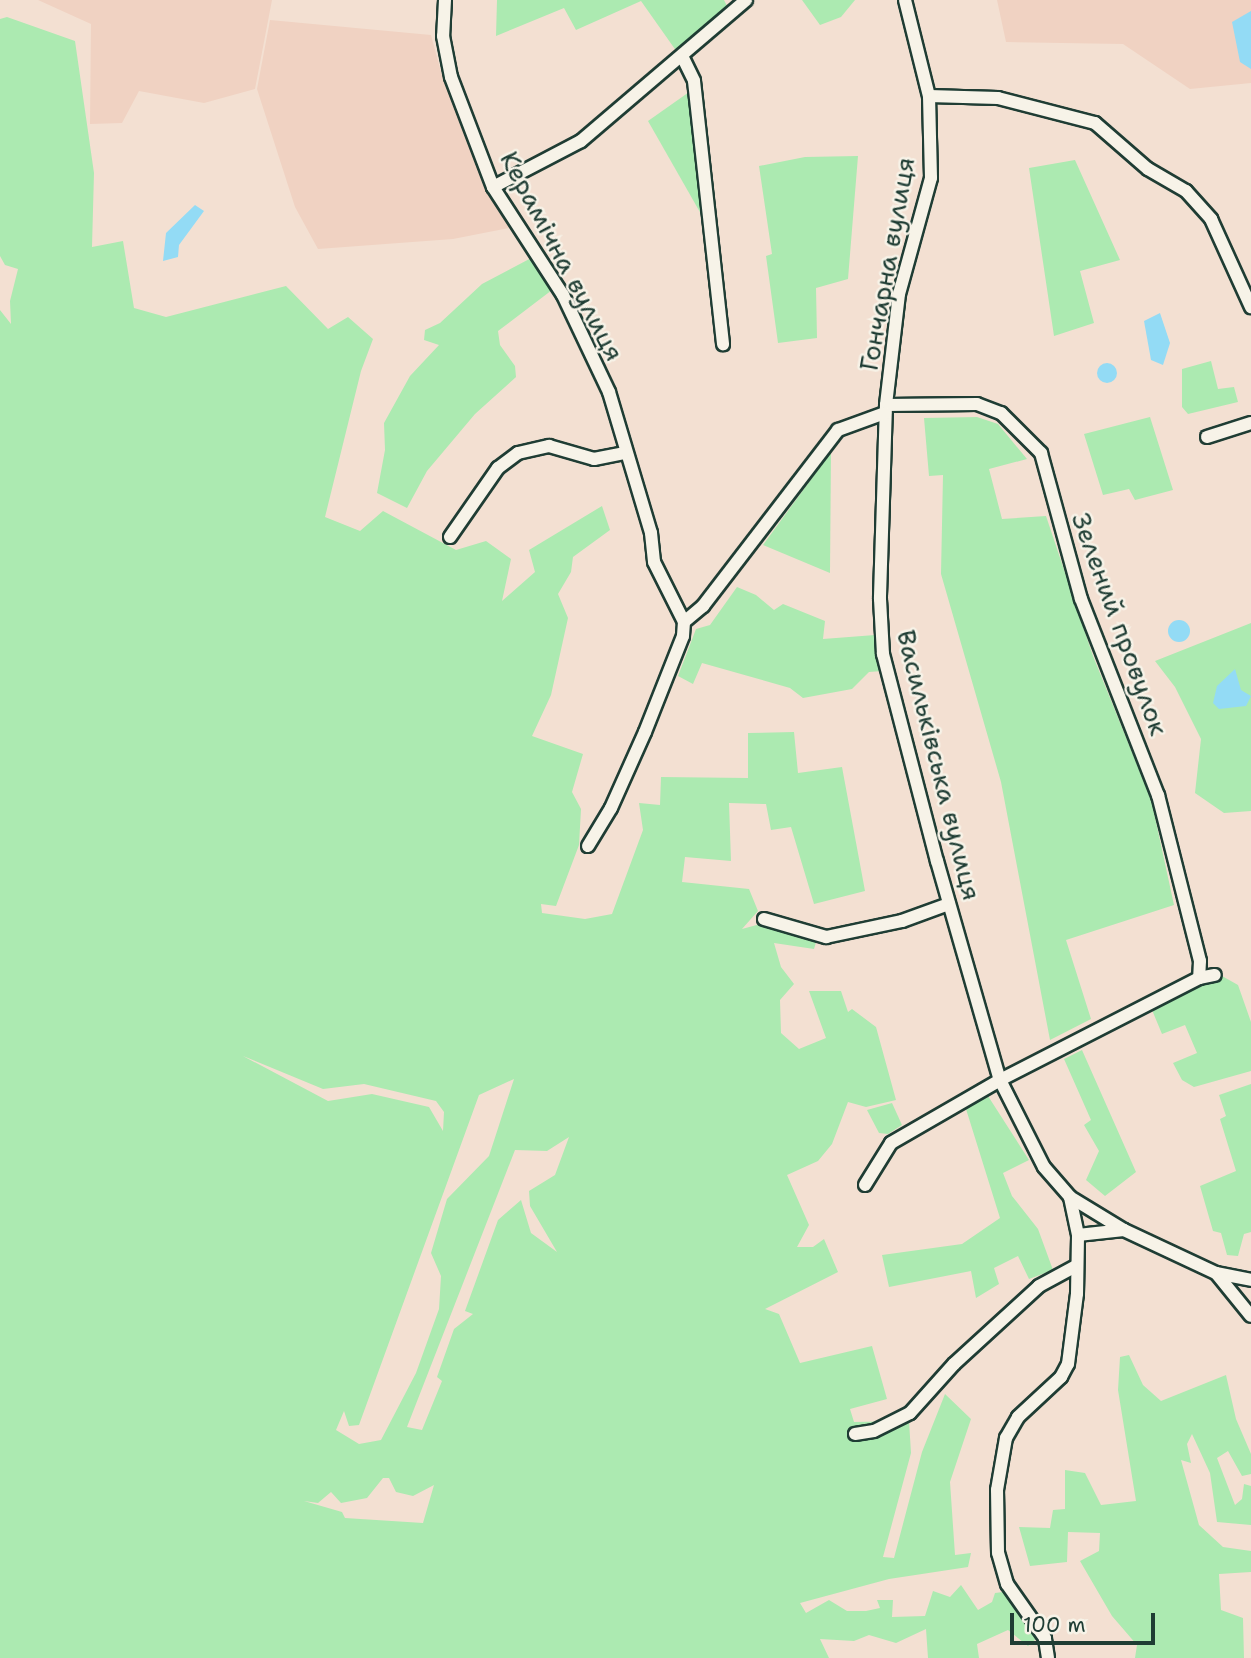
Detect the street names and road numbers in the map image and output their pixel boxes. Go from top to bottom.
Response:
street label: Керамічна вулиця [494,146,630,366]
street label: Гончарна вулиця [853,155,921,373]
street label: Зелений провулок [1065,508,1175,740]
street label: Васильківська вулиця [890,627,988,903]

